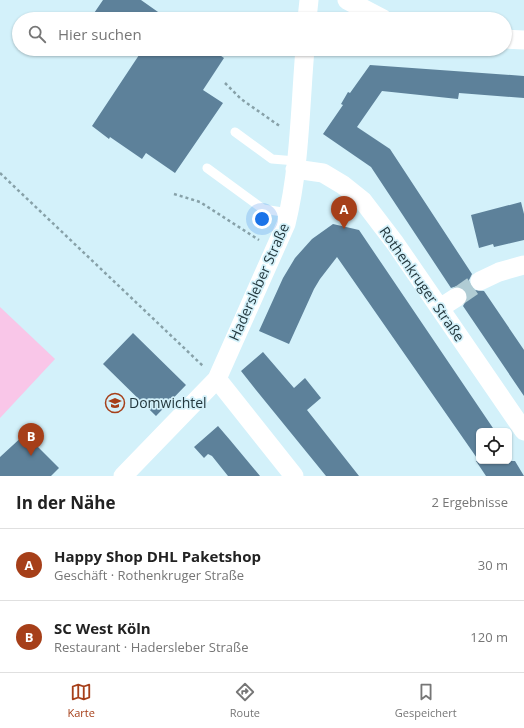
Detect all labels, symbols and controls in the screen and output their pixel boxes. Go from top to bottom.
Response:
search box [12,12,512,56]
icon: search [26,23,48,45]
text: Hier suchen [58,24,142,44]
pin: A [331,196,357,229]
your location [252,209,272,229]
street label: Hadersleber Straße [224,220,293,344]
street label: Rothenkruger Straße [376,222,469,345]
school or university icon: Domwichtel [104,392,126,414]
place label: Domwichtel [129,393,207,412]
pin: B [18,423,44,456]
map controls [476,428,512,464]
button: locate [476,428,512,464]
text: In der Nähe [16,491,115,514]
text: 2 Ergebnisse [431,493,508,511]
text: Happy Shop DHL Paketshop [54,546,261,566]
text: A [25,556,33,574]
text: 30 m [478,556,508,574]
text: Geschäft · Rothenkruger Straße [54,566,244,584]
text: SC West Köln [54,618,151,638]
text: B [25,628,33,646]
text: 120 m [470,628,508,646]
text: Restaurant · Hadersleber Straße [54,638,248,656]
tab: Karte [67,681,95,720]
tab: Route [230,681,260,720]
tab: Gespeichert [395,681,457,720]

